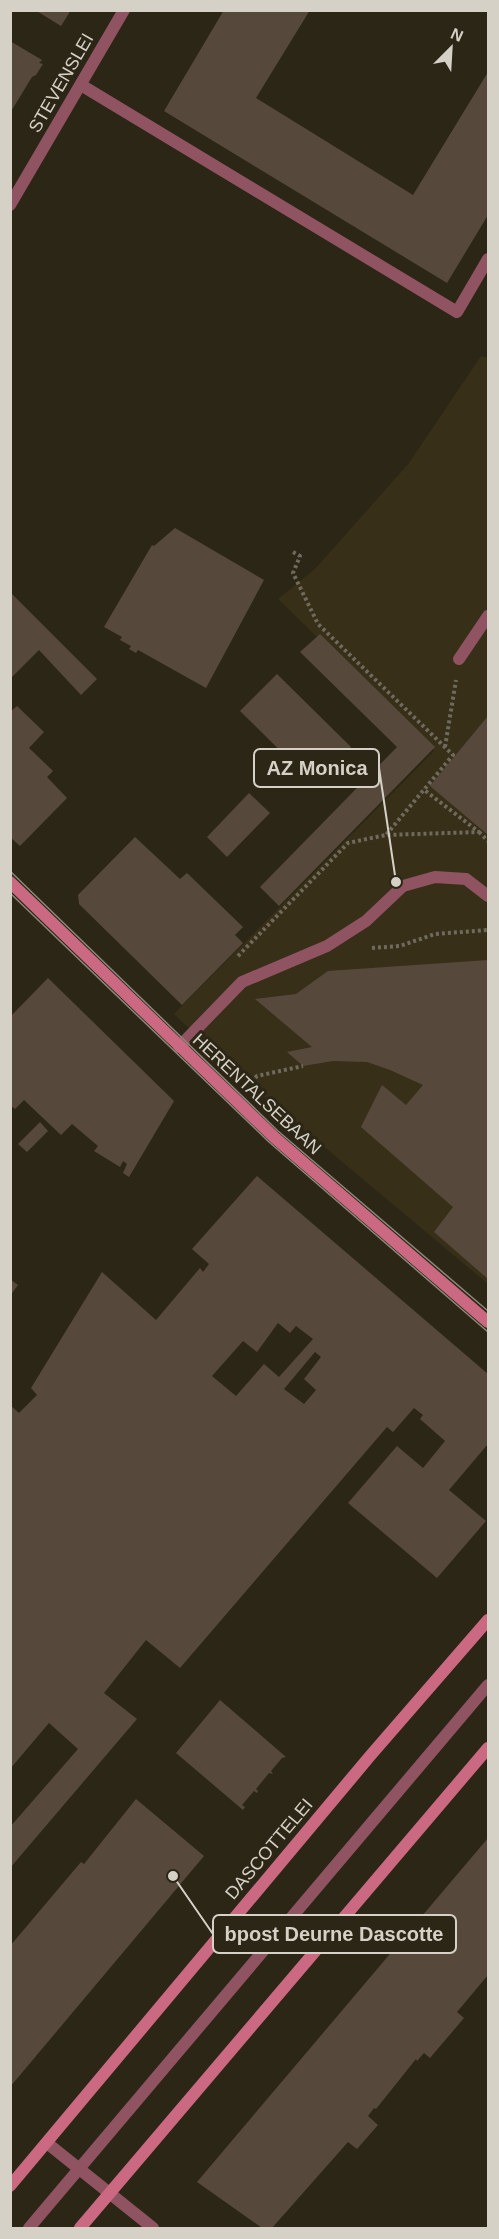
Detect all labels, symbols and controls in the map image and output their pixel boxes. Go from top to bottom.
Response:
north arrow [421,18,481,78]
text: N [448,25,466,45]
street label: STEVENSLEI [25,30,97,136]
callout: AZ Monica [254,749,379,787]
text: AZ Monica [266,757,368,779]
street label: HERENTALSEBAAN [189,1029,325,1159]
street label: DASCOTTELEI [221,1795,317,1903]
callout: bpost Deurne Dascotte [213,1915,456,1953]
text: bpost Deurne Dascotte [225,1923,443,1945]

